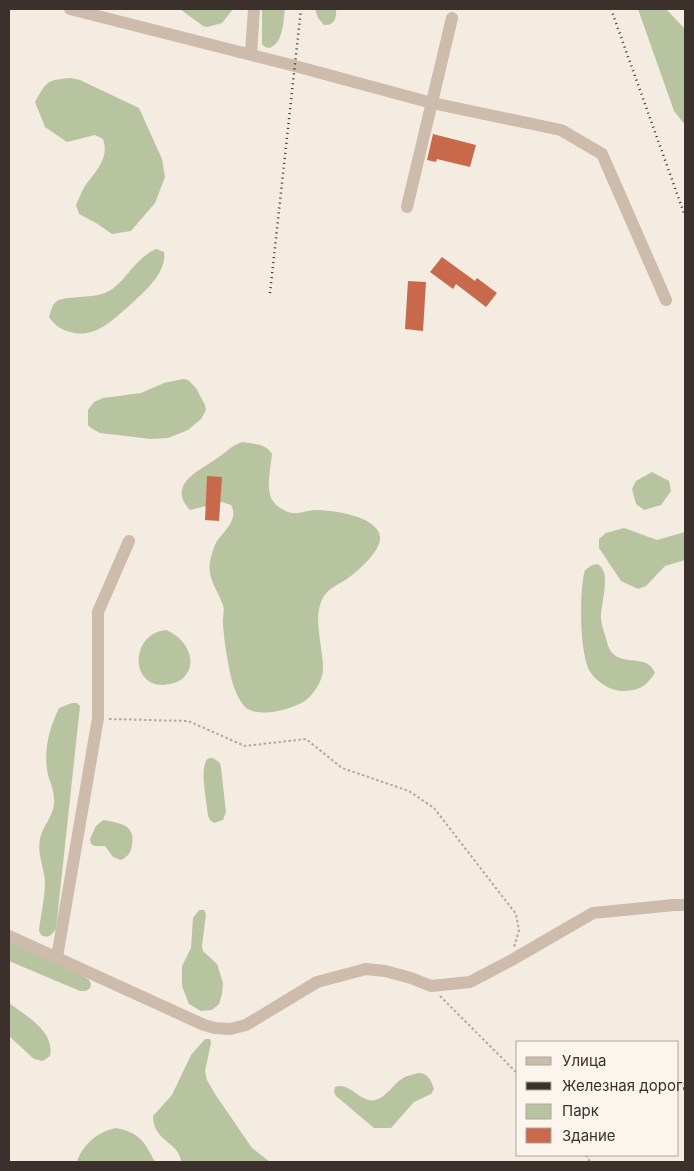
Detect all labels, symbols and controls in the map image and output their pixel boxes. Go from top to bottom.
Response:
legend [516,1041,679,1156]
text: Улица [562,1051,606,1070]
text: Железная дорога [562,1076,691,1095]
text: Парк [562,1101,599,1120]
text: Здание [562,1126,616,1145]

